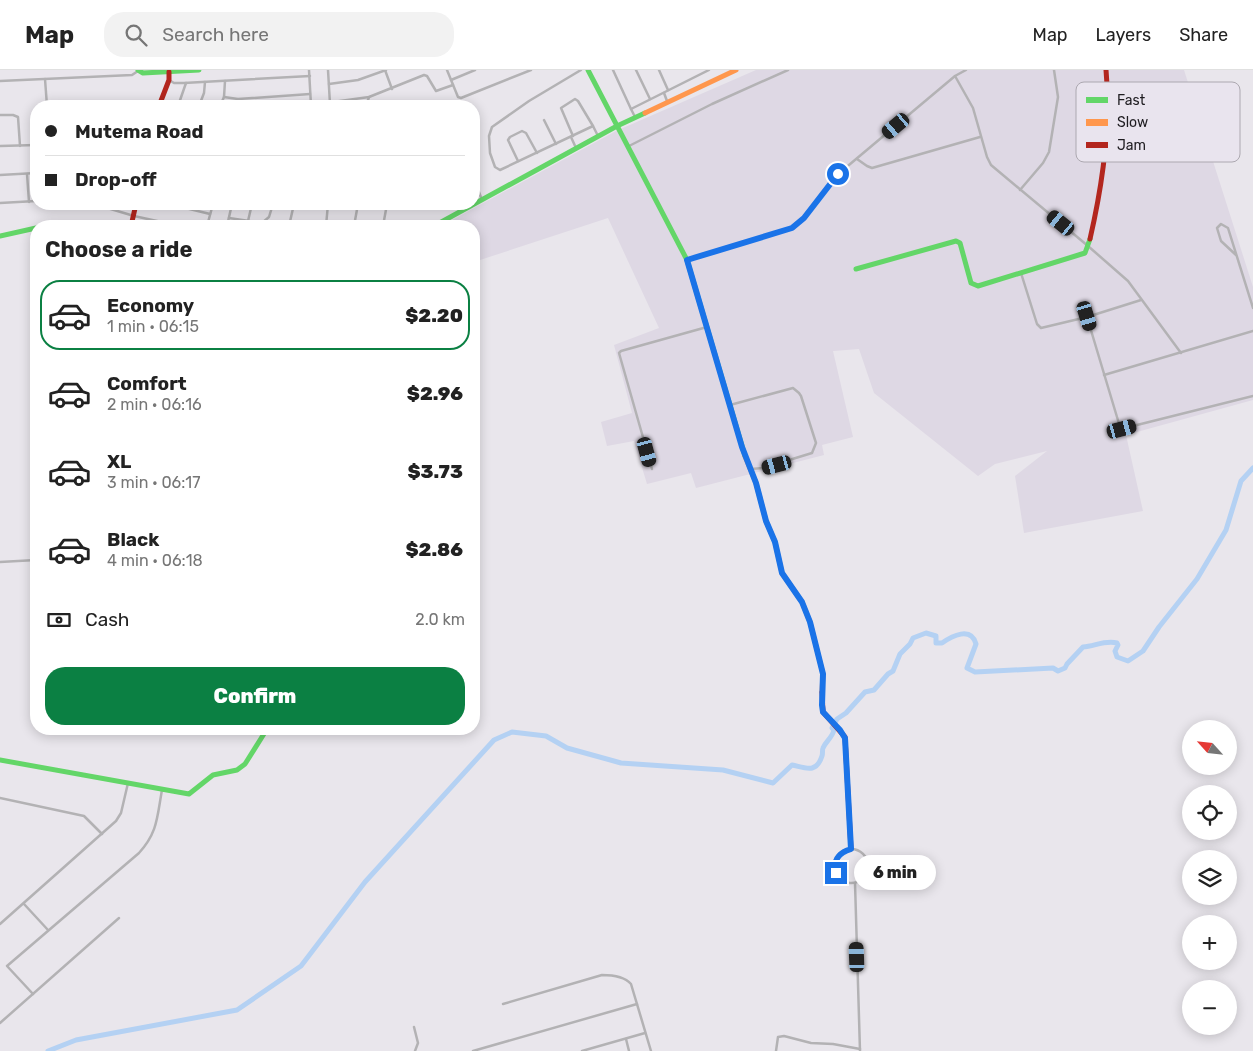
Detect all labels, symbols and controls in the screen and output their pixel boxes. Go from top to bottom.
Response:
search box [104,12,454,57]
text: Map [25,21,74,49]
icon: search [122,21,150,49]
text: Search here [162,23,269,46]
text: Map [1033,24,1068,46]
text: Layers [1096,24,1151,46]
text: Share [1179,24,1228,46]
legend [1076,82,1240,162]
text: Fast [1117,92,1146,109]
car [879,111,912,141]
text: Slow [1117,114,1148,131]
text: Mutema Road [75,120,204,143]
text: Jam [1117,137,1146,154]
route start [827,163,849,185]
text: Drop-off [75,168,157,191]
car [1044,208,1077,238]
text: Choose a ride [45,236,192,263]
icon: car [47,293,92,338]
text: Economy [107,294,194,317]
car [1075,299,1098,333]
text: $2.20 [405,304,463,327]
text: 1 min · 06:15 [107,317,199,336]
icon: car [47,371,92,416]
text: Comfort [107,372,187,395]
text: $2.96 [407,382,463,405]
text: 2 min · 06:16 [107,395,202,414]
car [1105,418,1138,440]
car [635,436,658,468]
icon: car [47,449,92,494]
text: XL [107,450,131,473]
car [760,454,793,476]
text: $3.73 [407,460,463,483]
text: 3 min · 06:17 [107,473,200,492]
icon: car [47,527,92,572]
text: Black [107,528,159,551]
text: $2.86 [405,538,463,561]
text: 4 min · 06:18 [107,551,203,570]
icon: cash [45,606,73,634]
text: Cash [85,608,129,631]
text: 2.0 km [415,610,465,629]
button: Confirm [45,667,465,725]
north arrow [1182,720,1238,775]
map controls [1182,720,1237,1035]
button: locate [1182,785,1237,840]
button: layers [1182,850,1237,905]
callout: 6 min [854,856,936,890]
route end [825,862,847,884]
text: 6 min [873,863,917,882]
button: + [1182,915,1237,970]
car [848,942,865,972]
button: − [1182,980,1237,1035]

